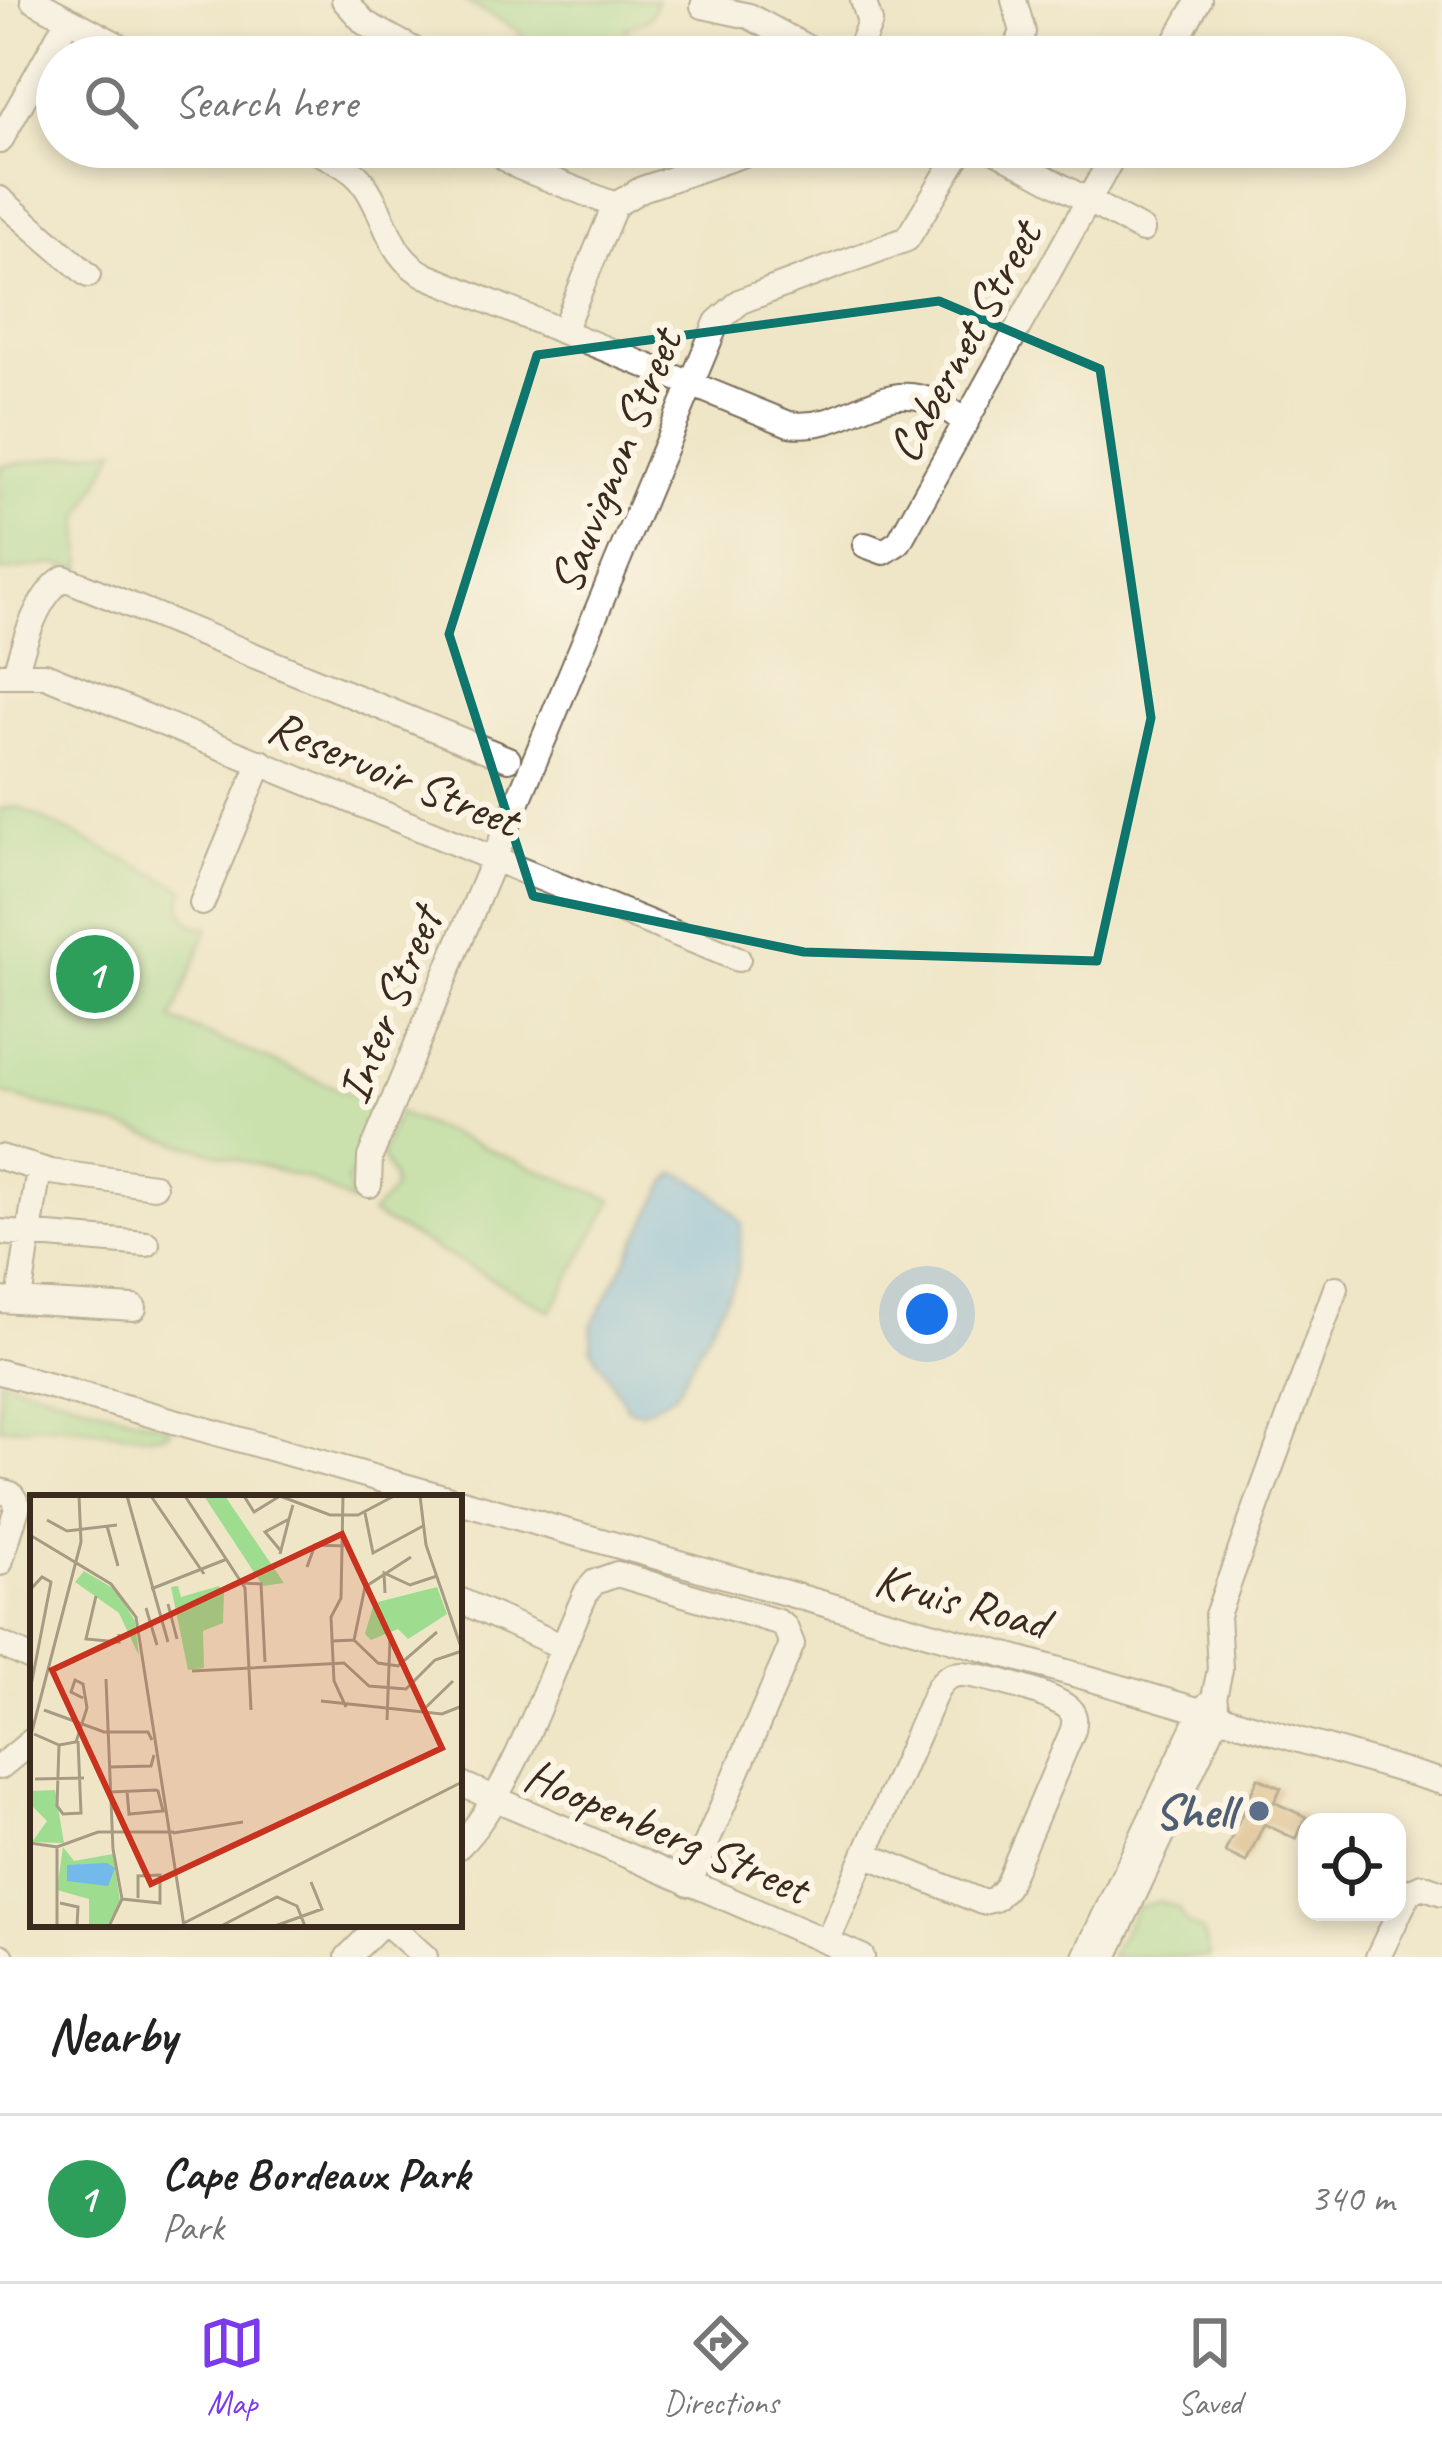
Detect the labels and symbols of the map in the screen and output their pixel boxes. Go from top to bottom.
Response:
street label: Cabernet Street [873,207,1057,472]
street label: Sauvignon Street [535,317,697,602]
street label: Reservoir Street [260,696,531,852]
street label: Inter Street [323,893,457,1112]
pin: 1 [56,929,134,1019]
your location [897,1284,957,1344]
inset map [30,1495,462,1927]
street label: Kruis Road [869,1549,1061,1654]
street label: Hoopenberg Street [516,1744,821,1919]
place label: Shell [1154,1782,1243,1842]
marker: Shell [1246,1798,1272,1824]

